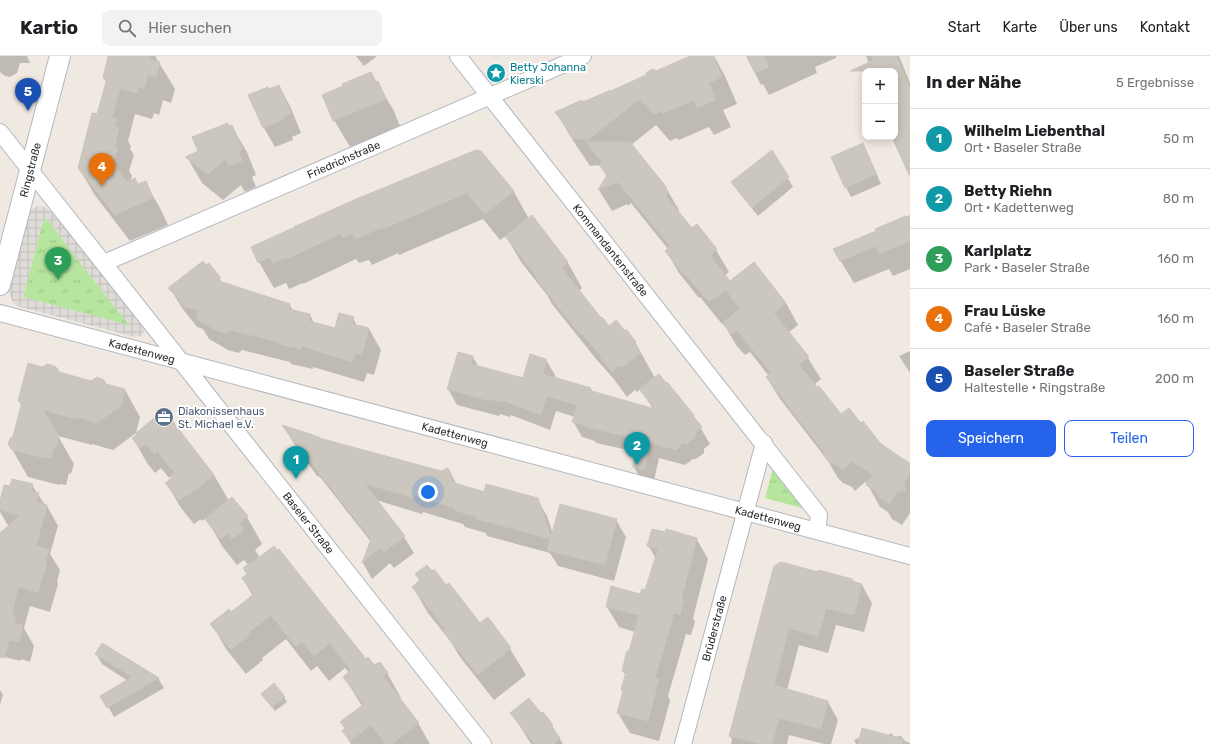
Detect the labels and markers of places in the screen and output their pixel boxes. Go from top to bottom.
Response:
place label: Betty Johanna Kierski [510,61,586,87]
place icon: Betty Johanna Kierski [485,62,507,84]
pin: 5 [15,78,41,111]
pin: 4 [89,153,115,186]
pin: 3 [45,247,71,280]
place label: Diakonissenhaus St. Michael e.V. [178,405,265,431]
office icon: Diakonissenhaus St. Michael e.V. [153,406,175,428]
pin: 2 [624,432,650,465]
pin: 1 [283,446,309,479]

